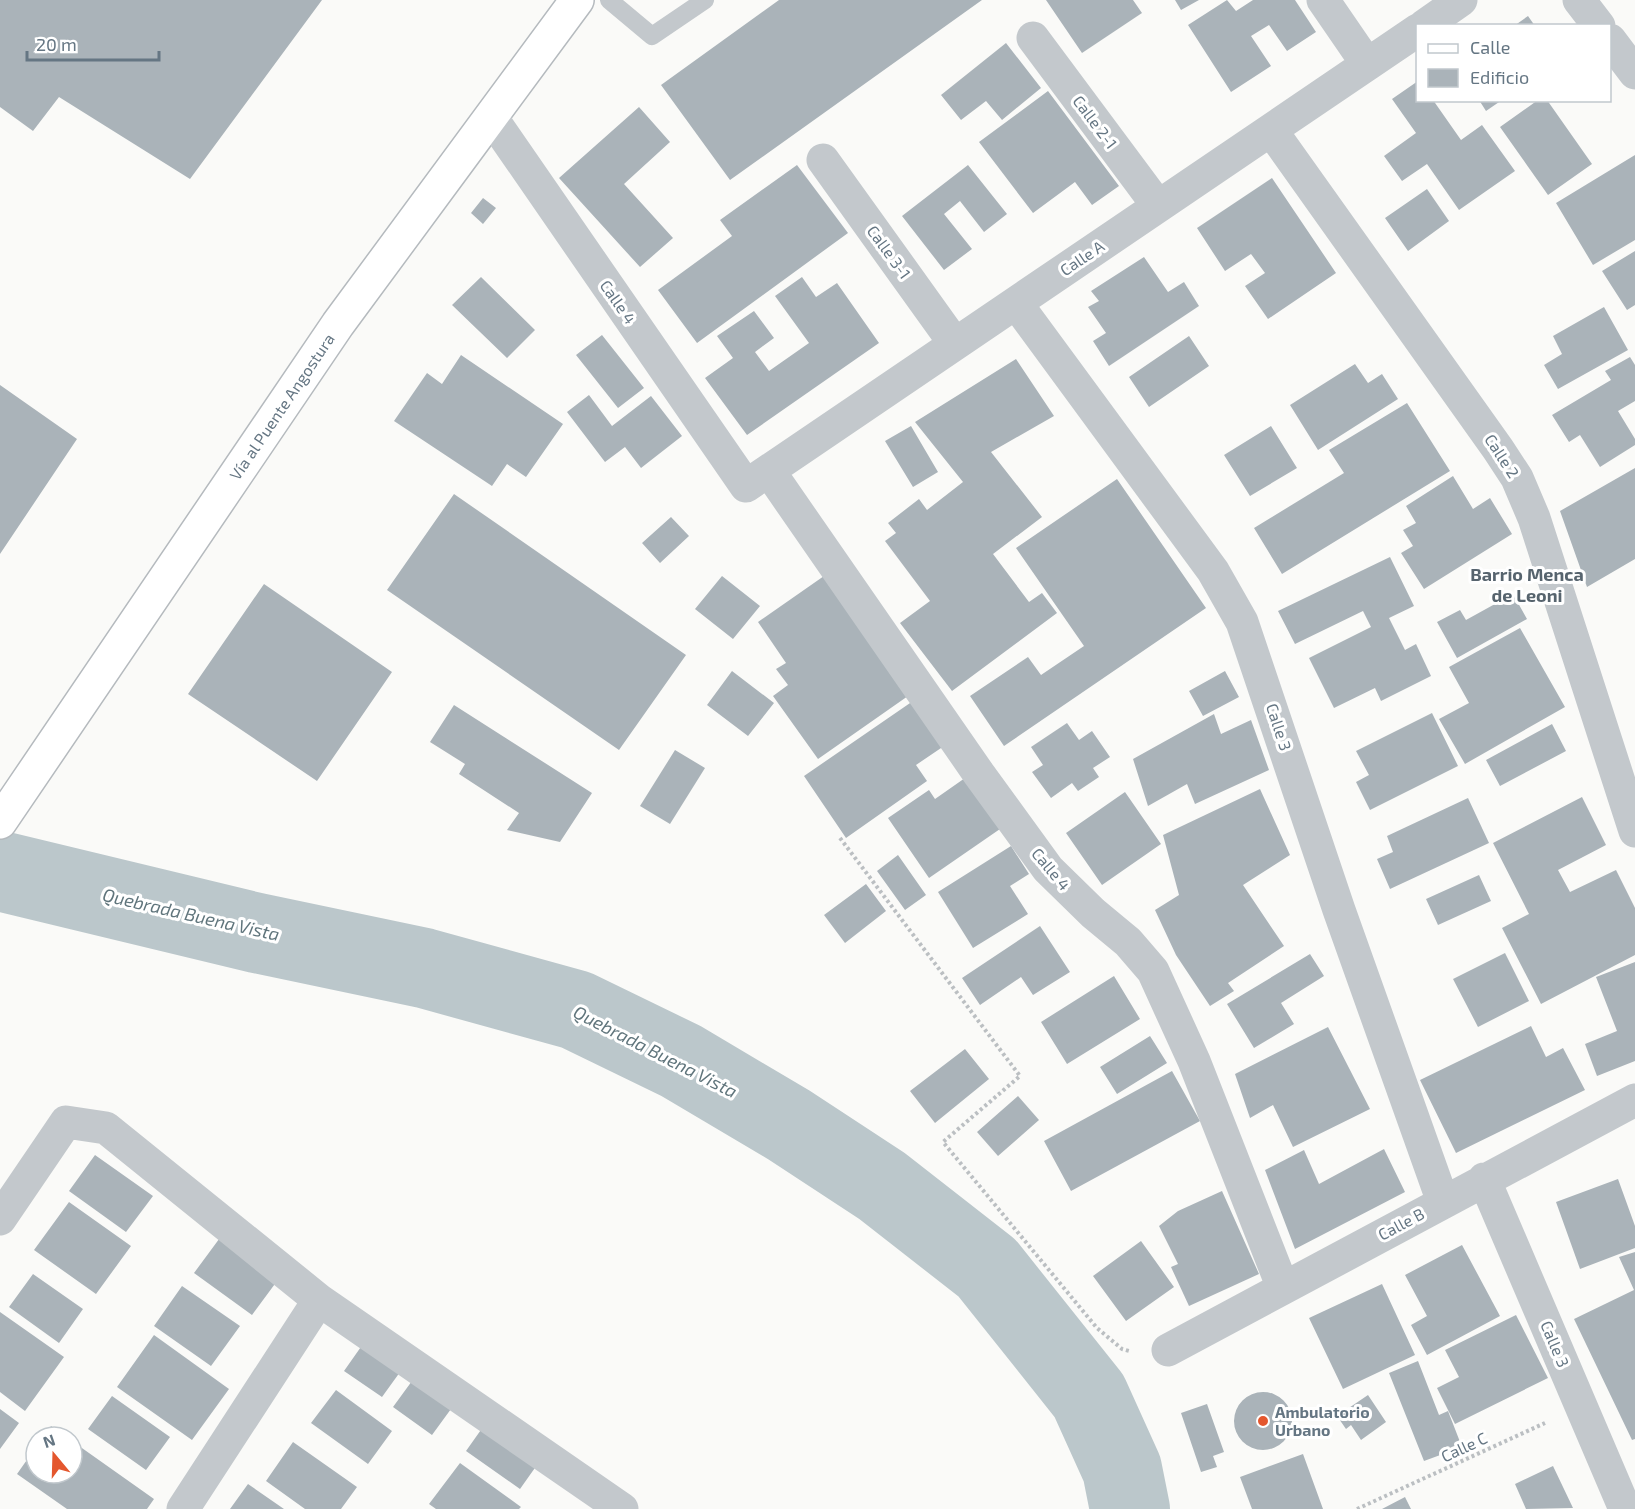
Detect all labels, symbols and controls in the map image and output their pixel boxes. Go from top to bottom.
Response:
scale bar [27,24,159,62]
legend [1416,24,1611,102]
text: 20 m [36,33,77,55]
text: Calle [1470,36,1511,58]
text: Edificio [1470,66,1529,88]
street label: Calle 2-1 [1069,91,1122,152]
street label: Calle 3-1 [864,221,915,282]
street label: Calle A [1056,236,1107,279]
street label: Calle 4 [596,276,640,328]
street label: Vía al Puente Angostura [225,329,338,483]
street label: Calle 2 [1481,430,1524,481]
district label: Barrio Menca de Leoni [1470,563,1584,606]
street label: Calle 3 [1263,701,1296,753]
street label: Calle 4 [1028,844,1075,894]
water label: Quebrada Buena Vista [101,883,282,945]
water label: Quebrada Buena Vista [570,1000,741,1102]
street label: Calle B [1374,1204,1427,1244]
street label: Calle 3 [1537,1318,1574,1370]
place label: Ambulatorio Urbano [1275,1402,1370,1439]
marker: Ambulatorio Urbano [1256,1414,1270,1428]
north arrow [24,1425,84,1485]
street label: Calle C [1438,1428,1490,1465]
text: N [40,1429,58,1451]

